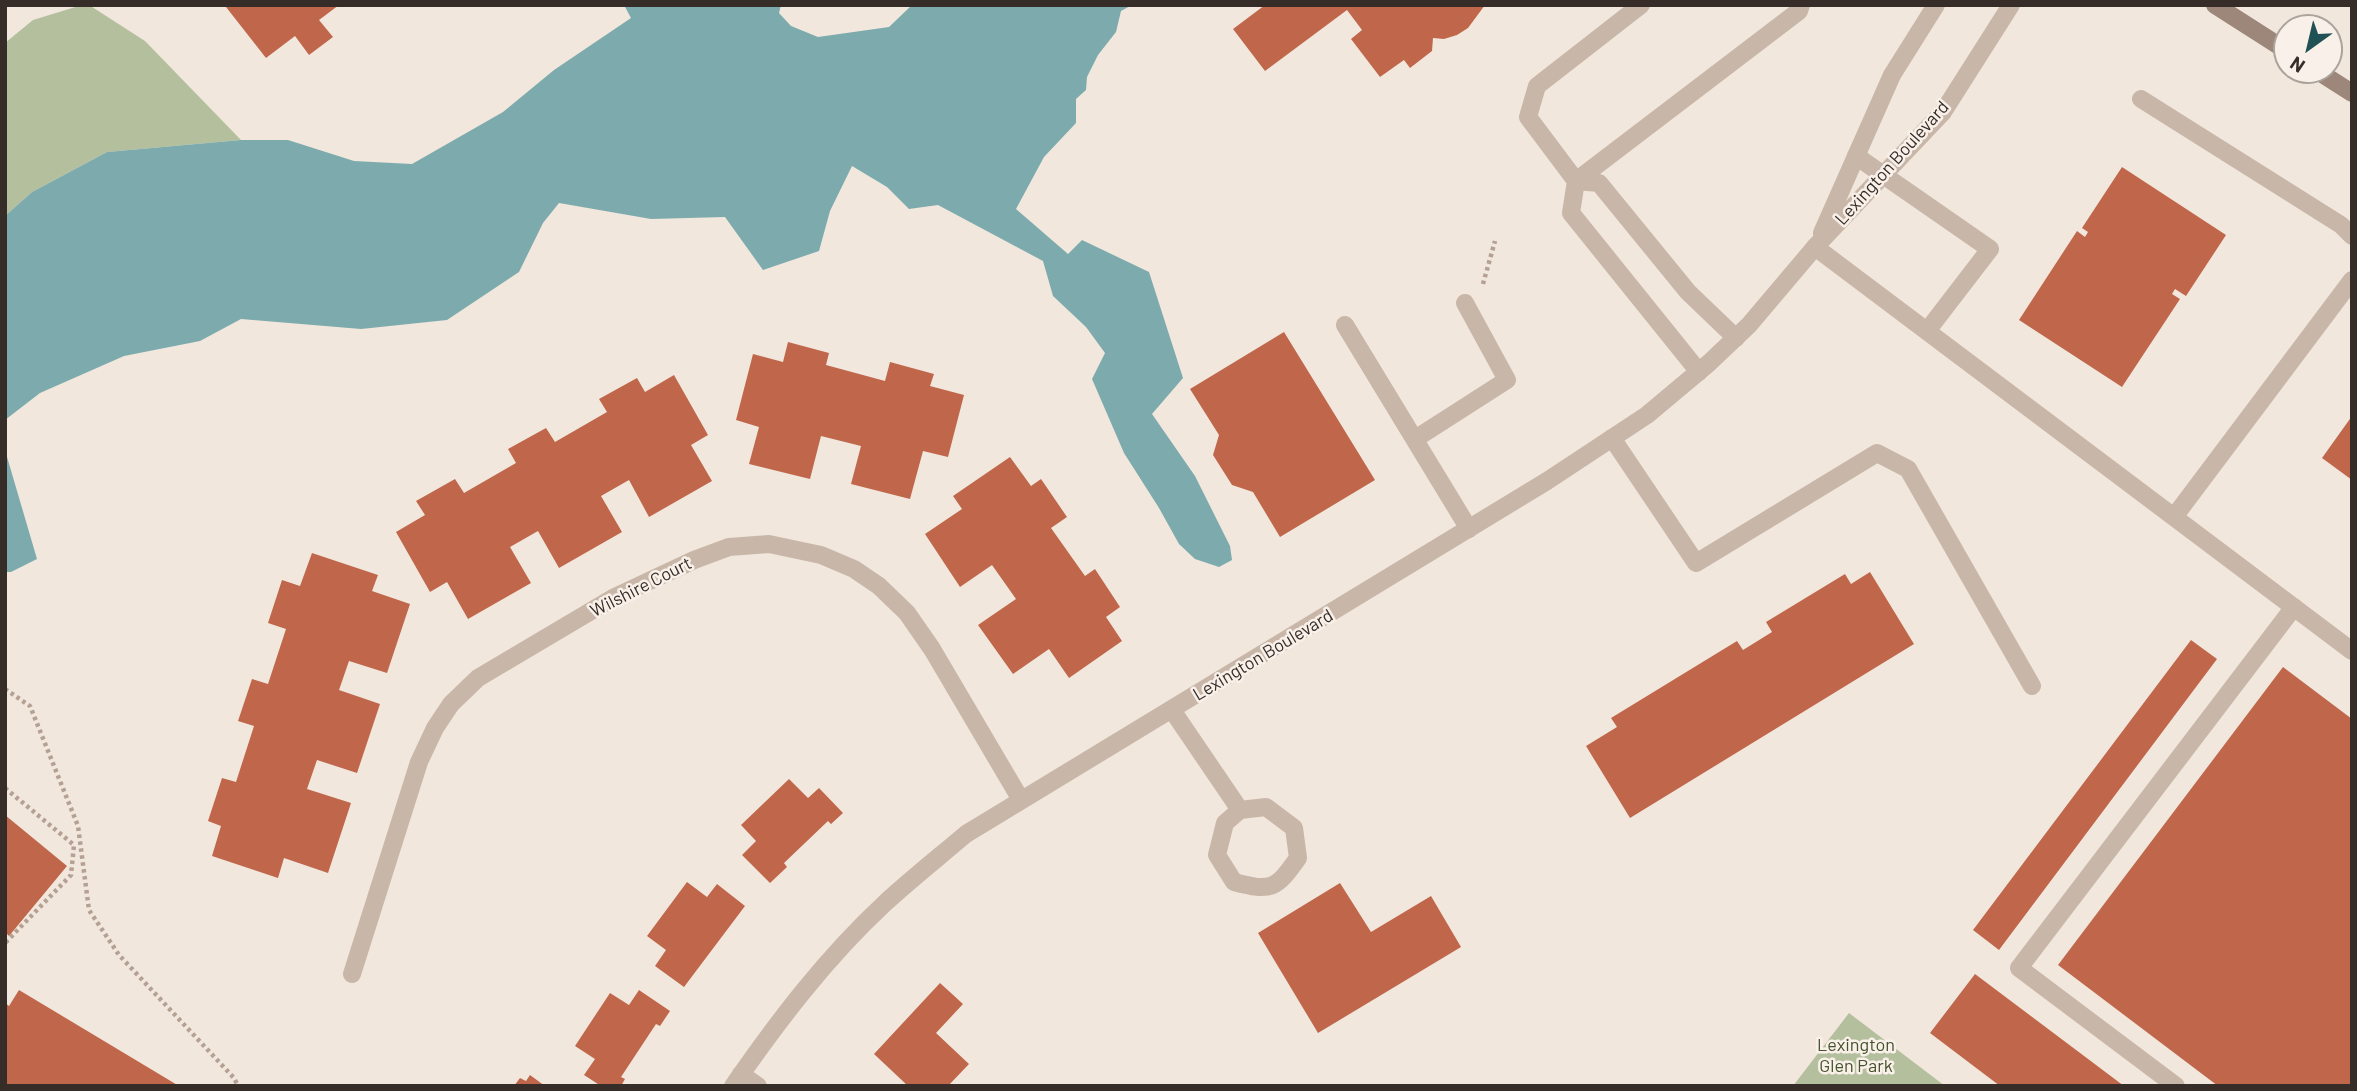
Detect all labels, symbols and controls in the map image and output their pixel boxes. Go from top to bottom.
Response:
north arrow [2273,14,2343,84]
text: N [2285,52,2309,78]
street label: Lexington Boulevard [1831,96,1953,230]
street label: Wilshire Court [587,552,695,622]
street label: Lexington Boulevard [1189,605,1337,705]
park label: Lexington Glen Park [1817,1034,1895,1076]

